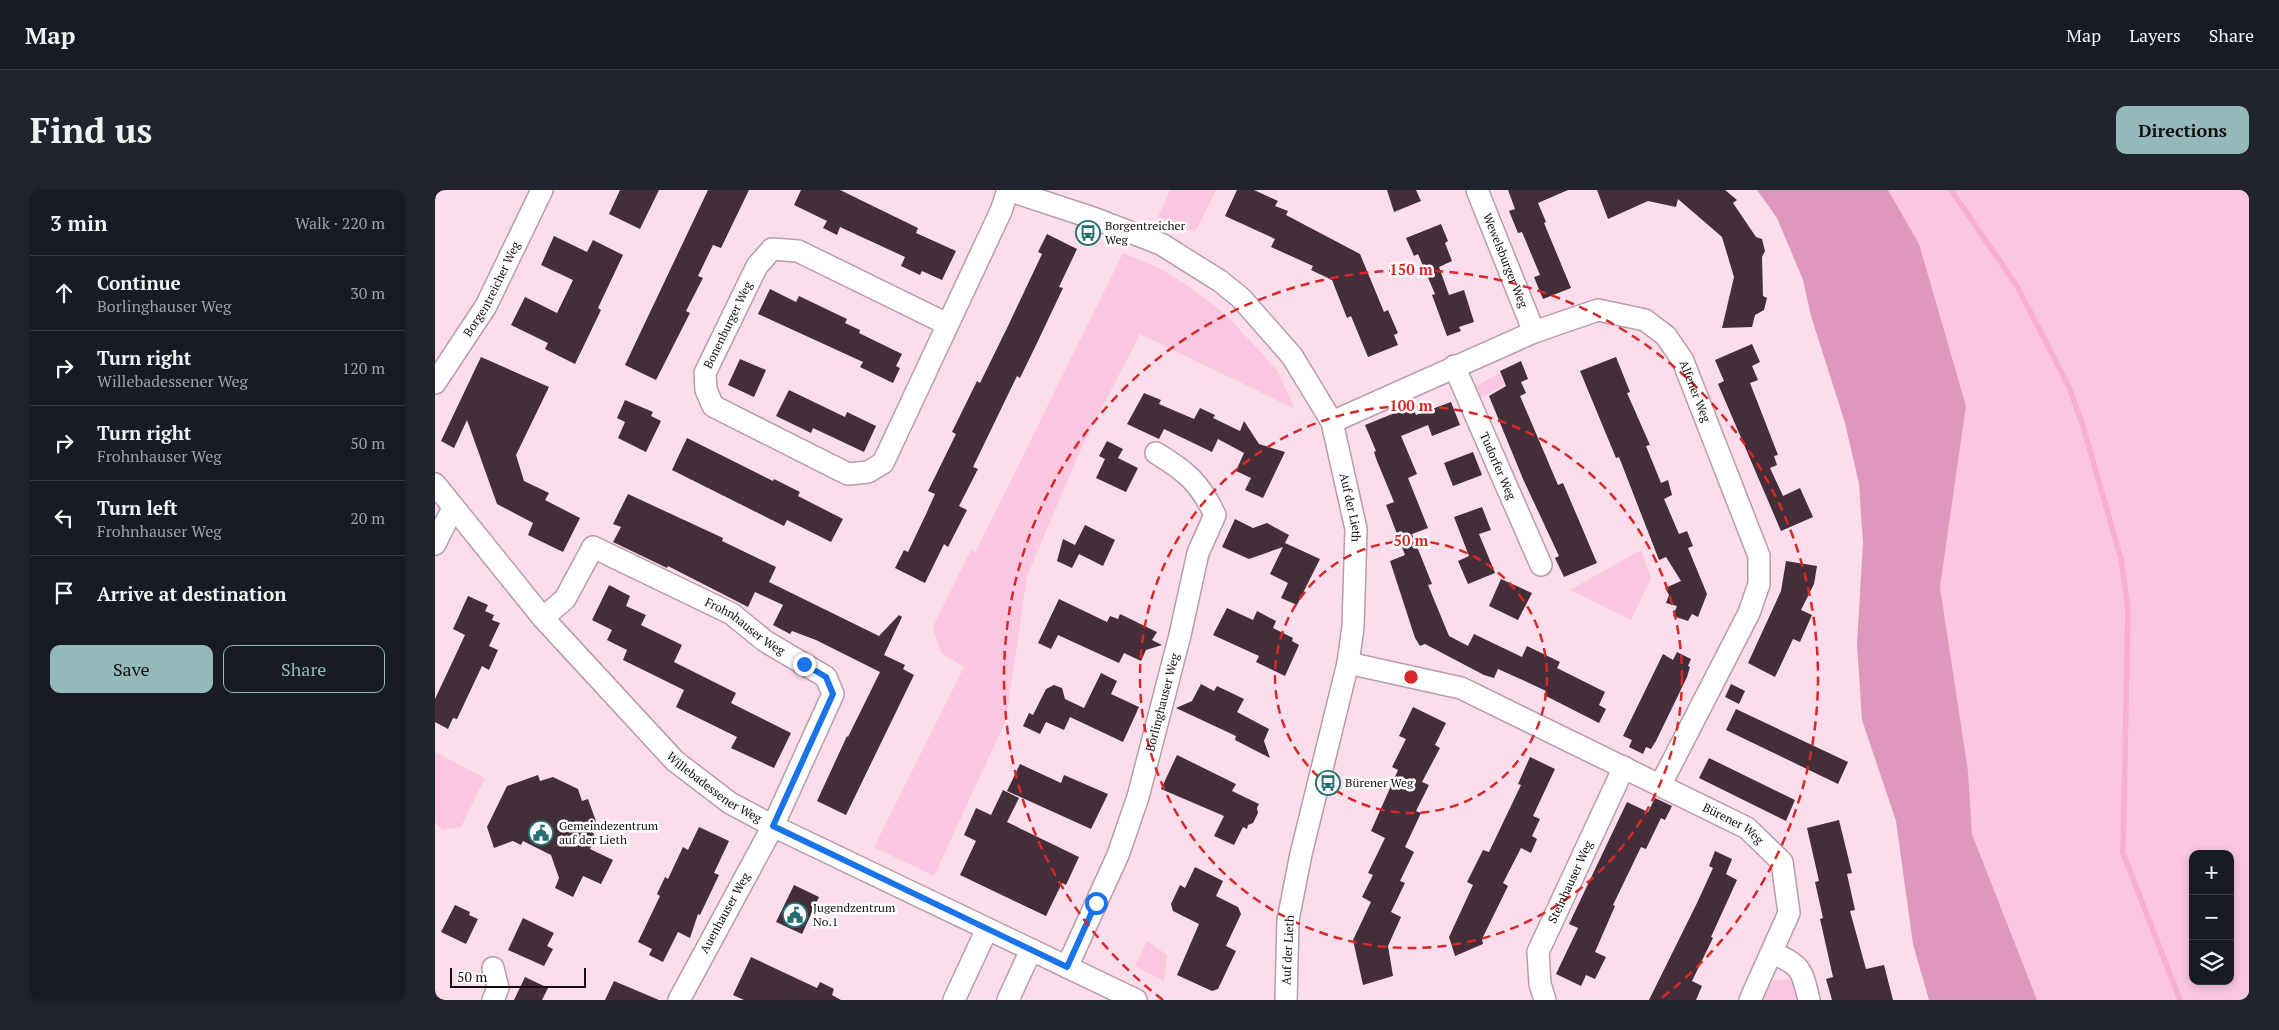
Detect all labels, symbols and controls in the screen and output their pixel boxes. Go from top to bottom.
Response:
text: Map [25,19,75,51]
text: Map [2066,23,2101,47]
text: Layers [2129,23,2181,47]
text: Share [2209,23,2254,47]
button: Directions [2116,106,2249,154]
text: Find us [30,107,152,153]
text: 3 min [50,209,107,237]
street label: Wewelsburger Weg [1480,211,1532,310]
text: Walk · 220 m [295,212,385,234]
place label: Borgentreicher Weg [1105,218,1185,247]
bus stop icon: Borgentreicher Weg [1075,220,1101,246]
street label: Borgentreicher Weg [460,238,523,339]
text: 150 m [1389,259,1433,279]
text: Continue [97,270,181,295]
street label: Bonenburger Weg [700,278,755,371]
icon: ahead [50,279,78,307]
text: 30 m [350,282,385,304]
text: Borlinghauser Weg [97,295,231,317]
text: Turn right [97,345,191,370]
icon: right [50,354,78,382]
text: 120 m [342,357,385,379]
street label: Alfener Weg [1676,358,1714,425]
text: Willebadessener Weg [97,370,248,392]
text: 100 m [1389,395,1433,415]
text: Turn right [97,420,191,445]
icon: right [50,429,78,457]
street label: Tudorfer Weg [1477,430,1520,502]
text: 50 m [350,432,385,454]
text: Frohnhauser Weg [97,445,222,467]
street label: Auf der Lieth [1337,472,1364,542]
text: Turn left [97,495,178,520]
icon: left [50,504,78,532]
text: 20 m [350,507,385,529]
text: Frohnhauser Weg [97,520,222,542]
text: 50 m [1394,530,1429,550]
icon: arrive [50,579,78,607]
text: Arrive at destination [97,581,286,606]
street label: Frohnhauser Weg [703,594,788,658]
button: Save [50,645,213,693]
button: Share [223,645,385,693]
street label: Borlinghauser Weg [1142,651,1182,753]
route end [793,653,816,676]
centre of rings [1402,668,1420,686]
street label: Willebadessener Weg [663,749,765,826]
bus stop icon: Bürener Weg [1315,770,1341,796]
place label: Bürener Weg [1345,775,1414,790]
street label: Bürener Weg [1700,800,1767,847]
place label: Gemeindezentrum auf der Lieth [559,818,659,847]
public building icon: Gemeindezentrum auf der Lieth [528,820,554,846]
street label: Steinhauser Weg [1544,838,1596,925]
map controls [2189,850,2234,985]
button: + [2189,850,2234,895]
street label: Auenhauser Weg [696,869,753,956]
route start [1085,892,1108,915]
button: − [2189,895,2234,940]
place label: Jugendzentrum No.1 [813,900,896,929]
public building icon: Jugendzentrum No.1 [782,902,808,928]
street label: Auf der Lieth [1278,915,1297,985]
button: layers [2189,940,2234,985]
scale bar [450,965,586,988]
text: 50 m [457,967,487,986]

